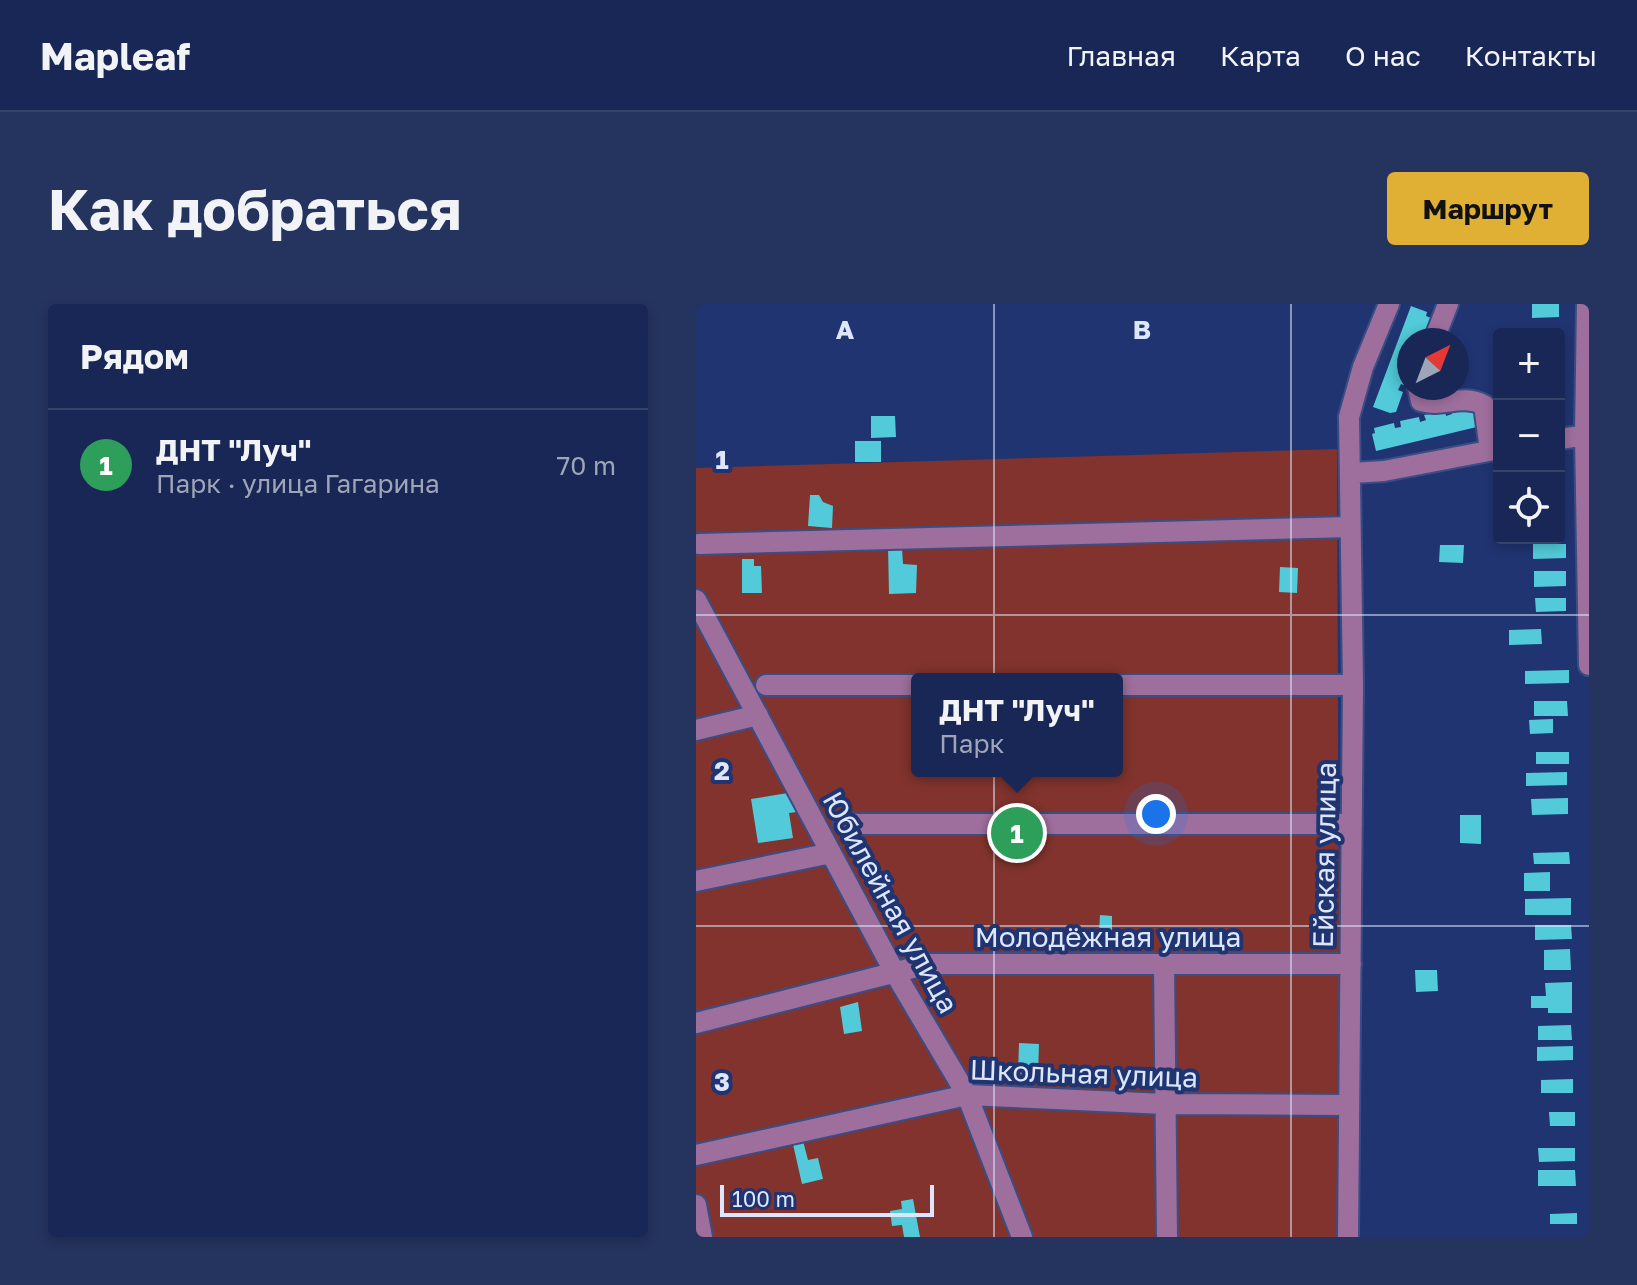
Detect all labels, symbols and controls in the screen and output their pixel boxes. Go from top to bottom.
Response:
text: Mapleaf [40,33,190,78]
text: Главная [1066,39,1176,72]
text: Карта [1220,39,1301,72]
text: О нас [1345,39,1421,72]
text: Контакты [1465,39,1597,72]
button: Маршрут [1387,172,1589,245]
text: Как добраться [48,175,462,242]
text: A [836,314,855,345]
text: B [1133,314,1151,345]
north arrow [1397,328,1469,400]
map controls [1493,328,1565,544]
button: + [1493,328,1565,400]
text: Рядом [80,336,189,376]
button: − [1493,400,1565,472]
text: ДНТ "Луч" [156,432,312,468]
text: 1 [715,444,729,475]
text: 1 [99,450,113,481]
text: 70 m [557,450,616,481]
text: Парк · улица Гагарина [156,468,440,499]
button: locate [1493,472,1565,544]
popup [911,673,1123,777]
text: ДНТ "Луч" [939,692,1095,728]
text: Парк [939,728,1004,759]
text: 2 [714,755,730,786]
street label: Ейская улица [1306,762,1342,948]
street label: Юбилейная улица [816,786,966,1018]
your location [1136,794,1176,834]
pin: 1 [991,803,1043,863]
street label: Молодёжная улица [975,920,1241,953]
street label: Школьная улица [969,1053,1199,1093]
text: 3 [714,1066,730,1097]
scale bar [720,1181,934,1217]
text: 100 m [732,1185,795,1212]

